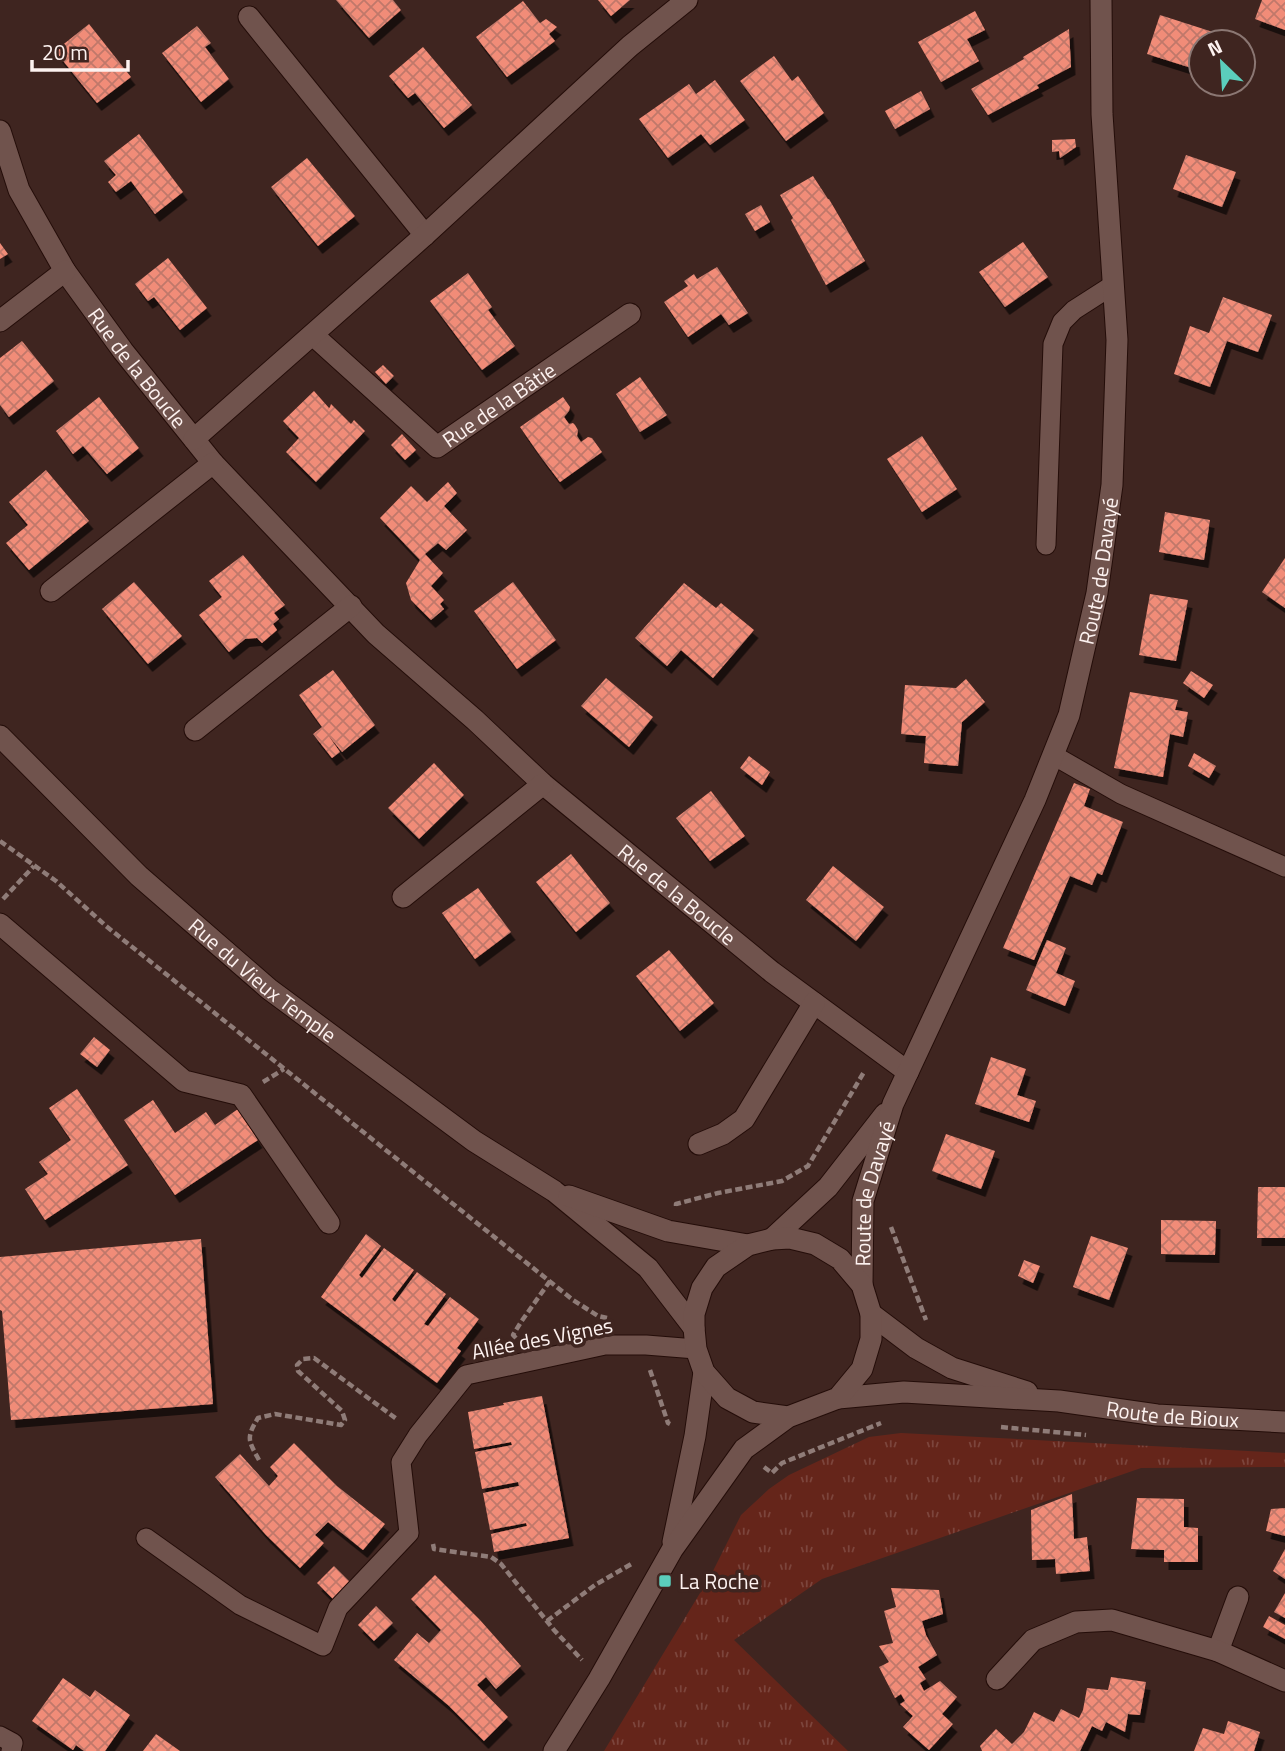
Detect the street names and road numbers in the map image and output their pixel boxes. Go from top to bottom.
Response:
street label: Rue de la Boucle [80,301,195,435]
street label: Rue de la Bâtie [435,354,562,455]
street label: Route de Davayé [1070,495,1126,647]
street label: Rue de la Boucle [611,836,744,953]
street label: Rue du Vieux Temple [182,910,343,1050]
street label: Route de Davayé [846,1117,903,1267]
street label: Allée des Vignes [469,1309,615,1367]
street label: Route de Bioux [1104,1392,1240,1435]

